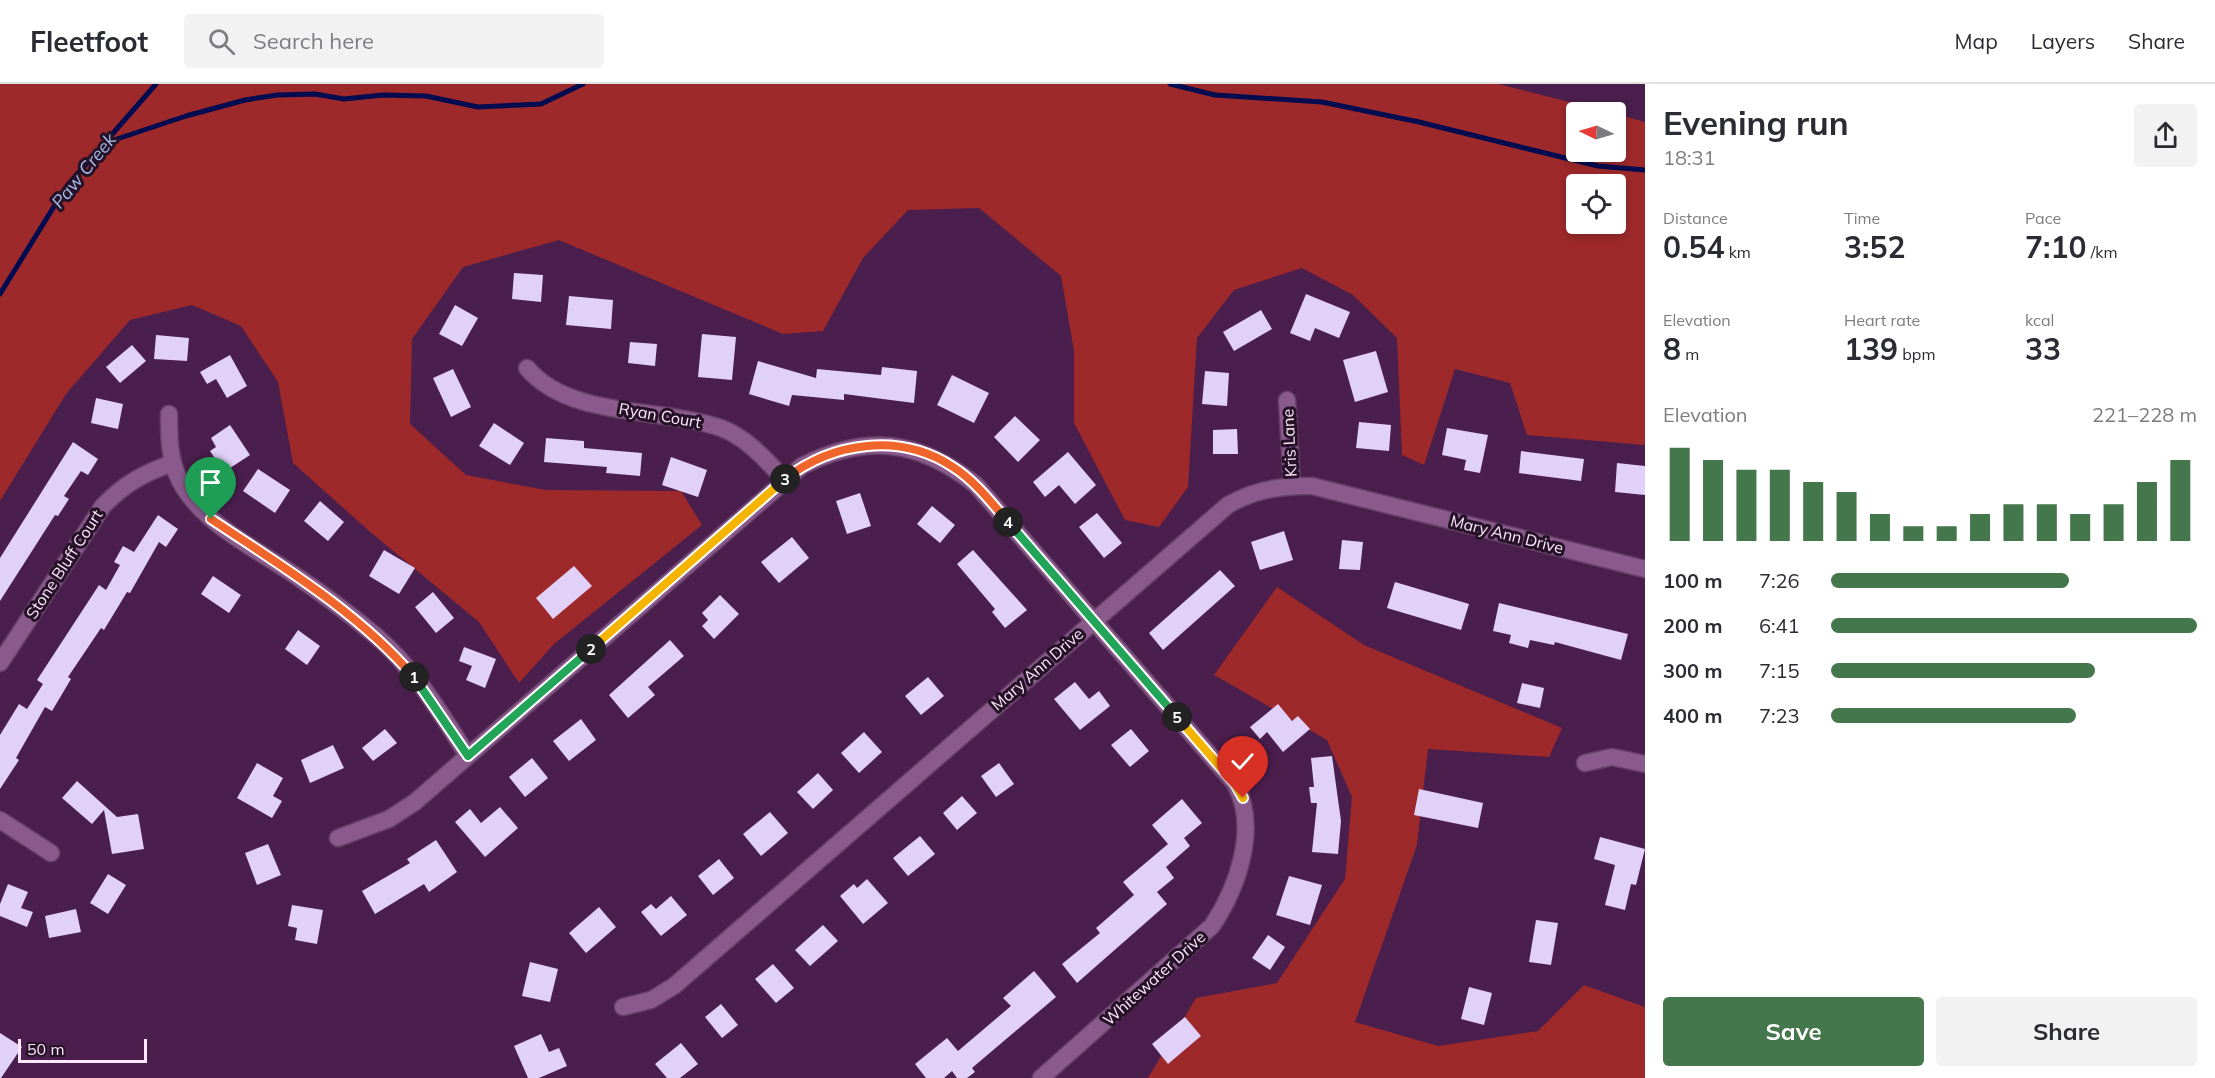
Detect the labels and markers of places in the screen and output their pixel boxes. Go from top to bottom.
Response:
pin [185,457,236,519]
pin: 3 [770,464,800,494]
pin: 4 [993,507,1023,537]
pin: 2 [576,634,606,664]
pin: 1 [399,662,429,692]
pin: 5 [1162,702,1192,732]
pin [1217,736,1268,798]

